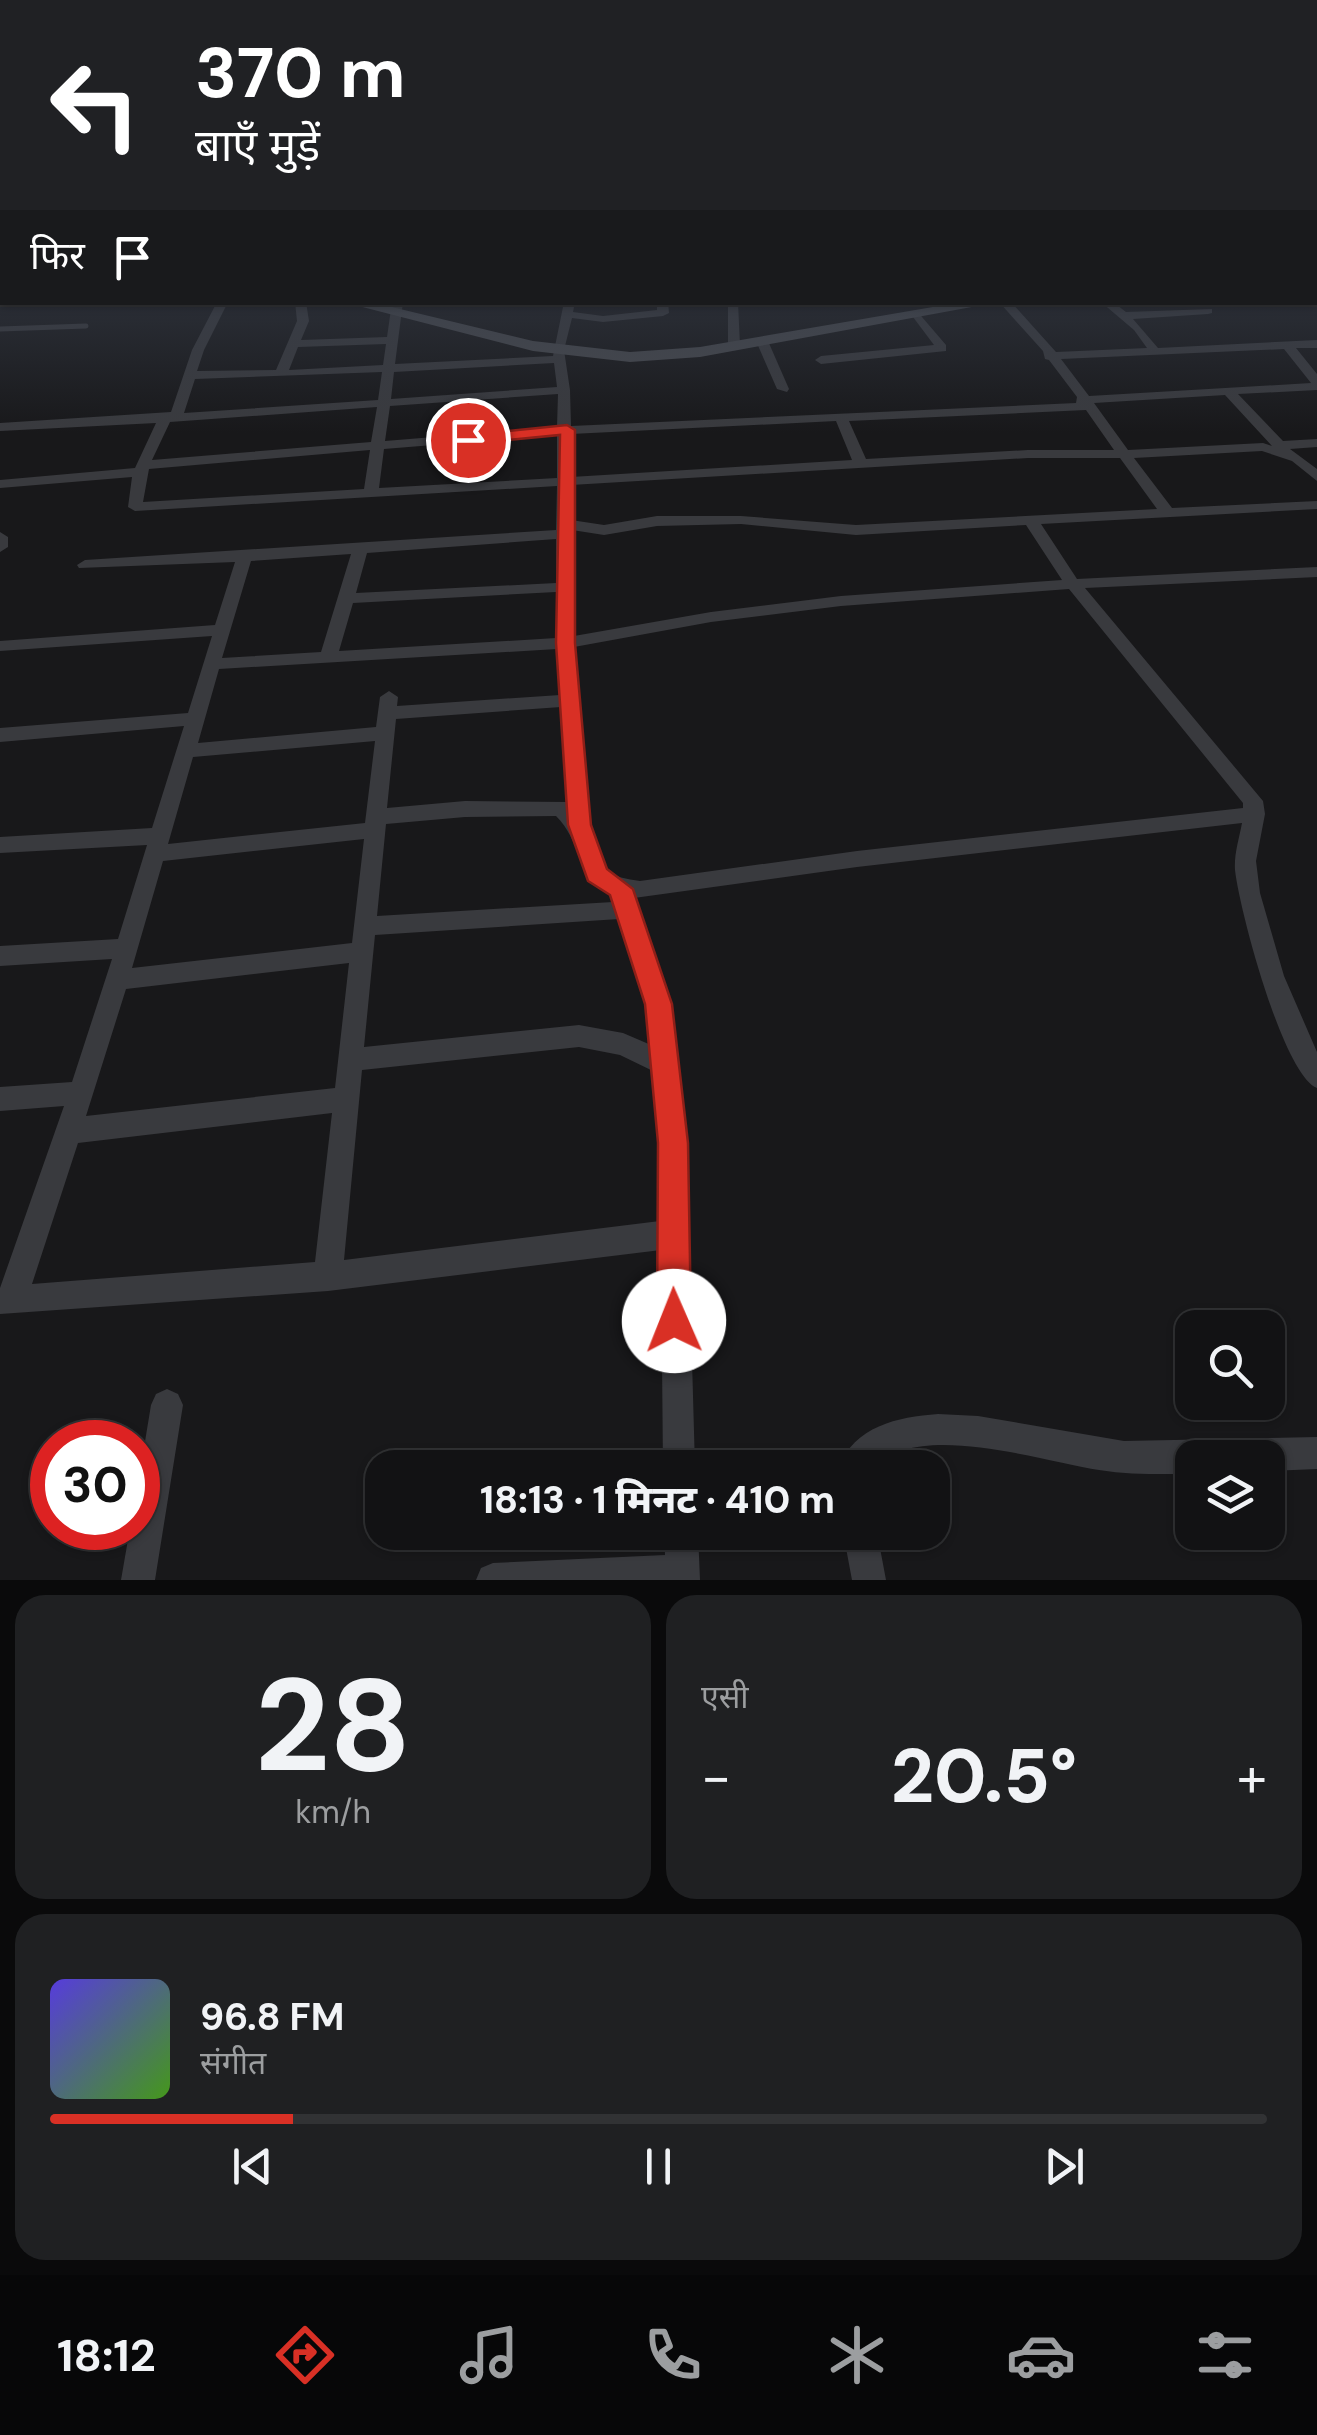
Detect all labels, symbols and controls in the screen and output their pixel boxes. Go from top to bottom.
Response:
text: 370 m [195,28,406,119]
icon: left [30,40,160,170]
text: बाएँ मुड़ें [195,116,320,175]
icon: arrive [105,230,160,285]
text: फिर [30,231,85,281]
pin [426,398,511,483]
icon: arrive [441,413,496,468]
position arrow [622,1269,726,1373]
map controls [1175,1310,1285,1550]
button: search [1175,1310,1285,1420]
speed limit sign: 30 [30,1420,160,1550]
button: layers [1175,1440,1285,1550]
text: 18:13 · 1 मिनट · 410 m [480,1475,835,1525]
text: 28 [255,1641,411,1810]
text: एसी [701,1676,749,1718]
text: 20.5° [891,1728,1077,1825]
text: − [701,1741,731,1813]
text: + [1237,1741,1267,1813]
text: km/h [295,1791,371,1833]
text: 96.8 FM [200,1992,344,2042]
text: संगीत [200,2042,266,2084]
icon: previous [225,2139,280,2194]
icon: pause [631,2139,686,2194]
icon: next [1037,2139,1092,2194]
icon: directions [270,2320,340,2390]
icon: music [454,2320,524,2390]
icon: phone [638,2320,708,2390]
icon: climate [822,2320,892,2390]
icon: car [1006,2320,1076,2390]
icon: filters [1190,2320,1260,2390]
text: 18:12 [57,2326,156,2385]

